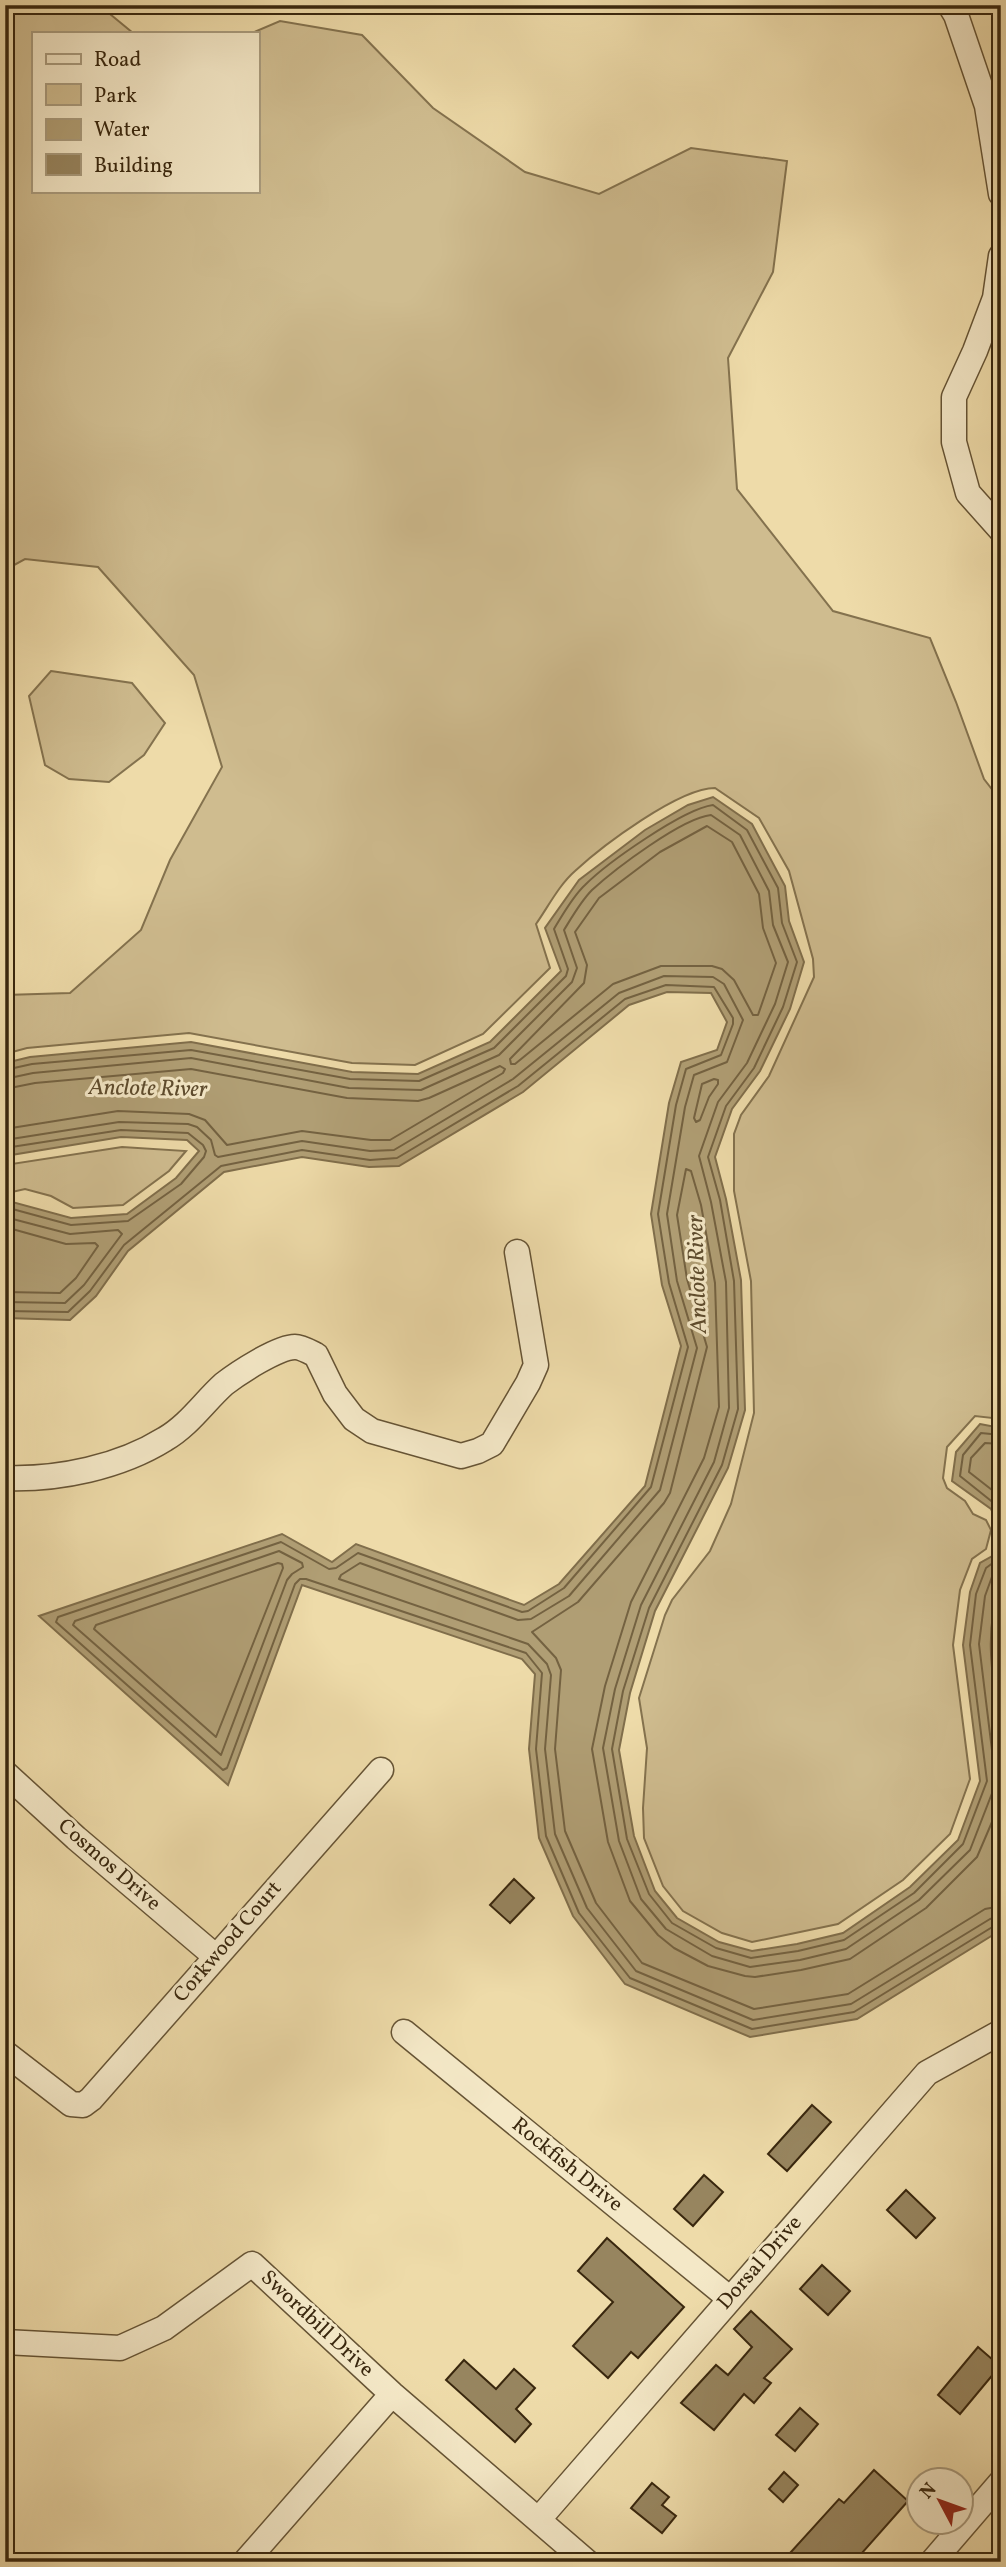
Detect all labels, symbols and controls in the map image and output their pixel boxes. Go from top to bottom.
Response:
legend [32,32,259,192]
text: Road [94,46,141,75]
text: Park [94,82,137,111]
text: Water [94,116,150,145]
text: Building [94,152,173,181]
water label: Anclote River [87,1072,208,1106]
water label: Anclote River [680,1214,716,1335]
street label: Cosmos Drive [51,1812,167,1918]
street label: Corkwood Court [167,1875,289,2009]
street label: Rockfish Drive [505,2111,629,2219]
street label: Dorsal Drive [711,2209,809,2316]
street label: Swordbill Drive [254,2264,380,2384]
north arrow [904,2466,974,2536]
text: N [914,2477,943,2505]

